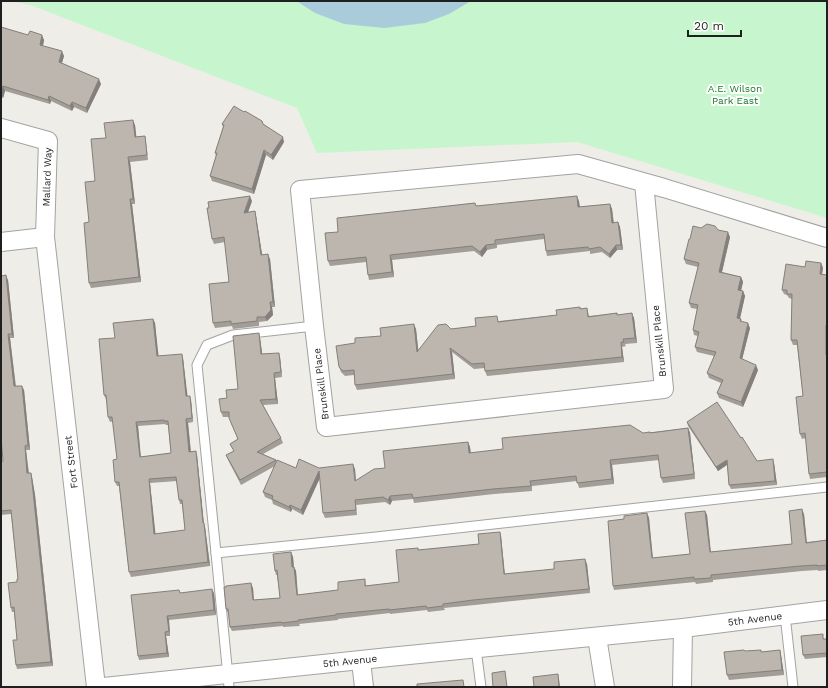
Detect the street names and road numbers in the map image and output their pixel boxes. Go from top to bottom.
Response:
street label: Mallard Way [40,146,54,207]
street label: Brunskill Place [650,304,668,377]
street label: Brunskill Place [311,347,331,420]
street label: Fort Street [62,434,80,489]
street label: 5th Avenue [727,610,783,628]
street label: 5th Avenue [322,653,378,669]

